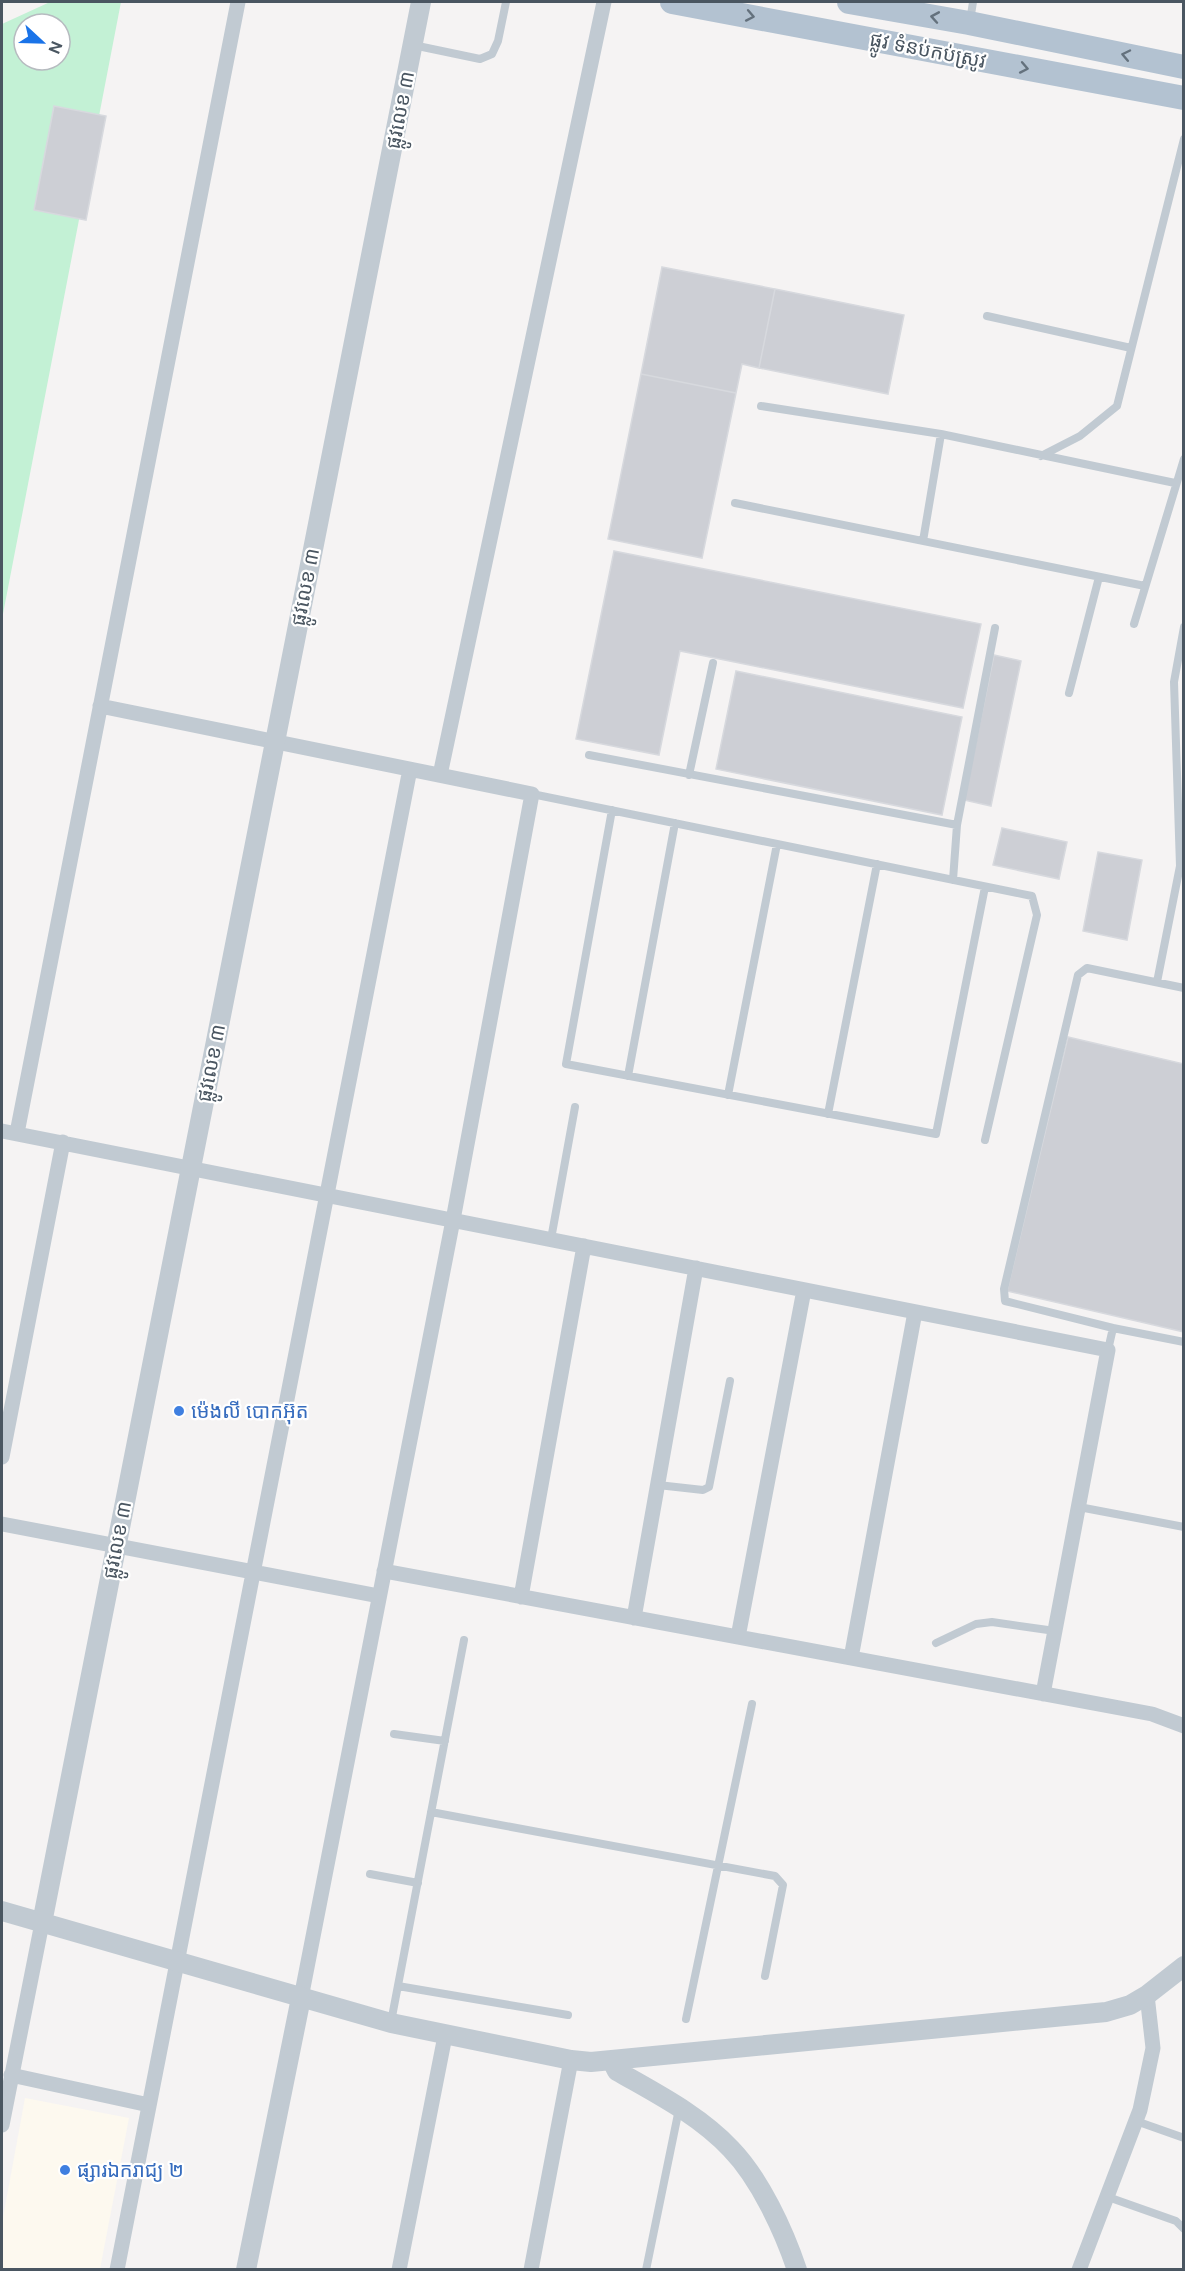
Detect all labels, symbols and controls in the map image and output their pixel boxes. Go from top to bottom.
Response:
one-way arrow [745,9,755,22]
one-way arrow [930,11,940,24]
north arrow [12,12,72,72]
street label: ផ្លូវ ទំនប់កប់ស្រូវ [866,26,988,80]
text: N [44,38,67,57]
one-way arrow [1122,50,1132,63]
one-way arrow [1019,61,1029,74]
street label: ផ្លូវលេខ ៣ [380,69,426,152]
street label: ផ្លូវលេខ ៣ [285,546,331,629]
street label: ផ្លូវលេខ ៣ [191,1022,237,1105]
place label: ម៉េងលី បោកអ៊ុត [191,1398,308,1425]
marker: ម៉េងលី បោកអ៊ុត [172,1404,186,1418]
street label: ផ្លូវលេខ ៣ [97,1499,143,1582]
place label: ផ្សារឯករាជ្យ ២ [77,2157,184,2183]
marker: ផ្សារឯករាជ្យ ២ [58,2163,72,2177]

